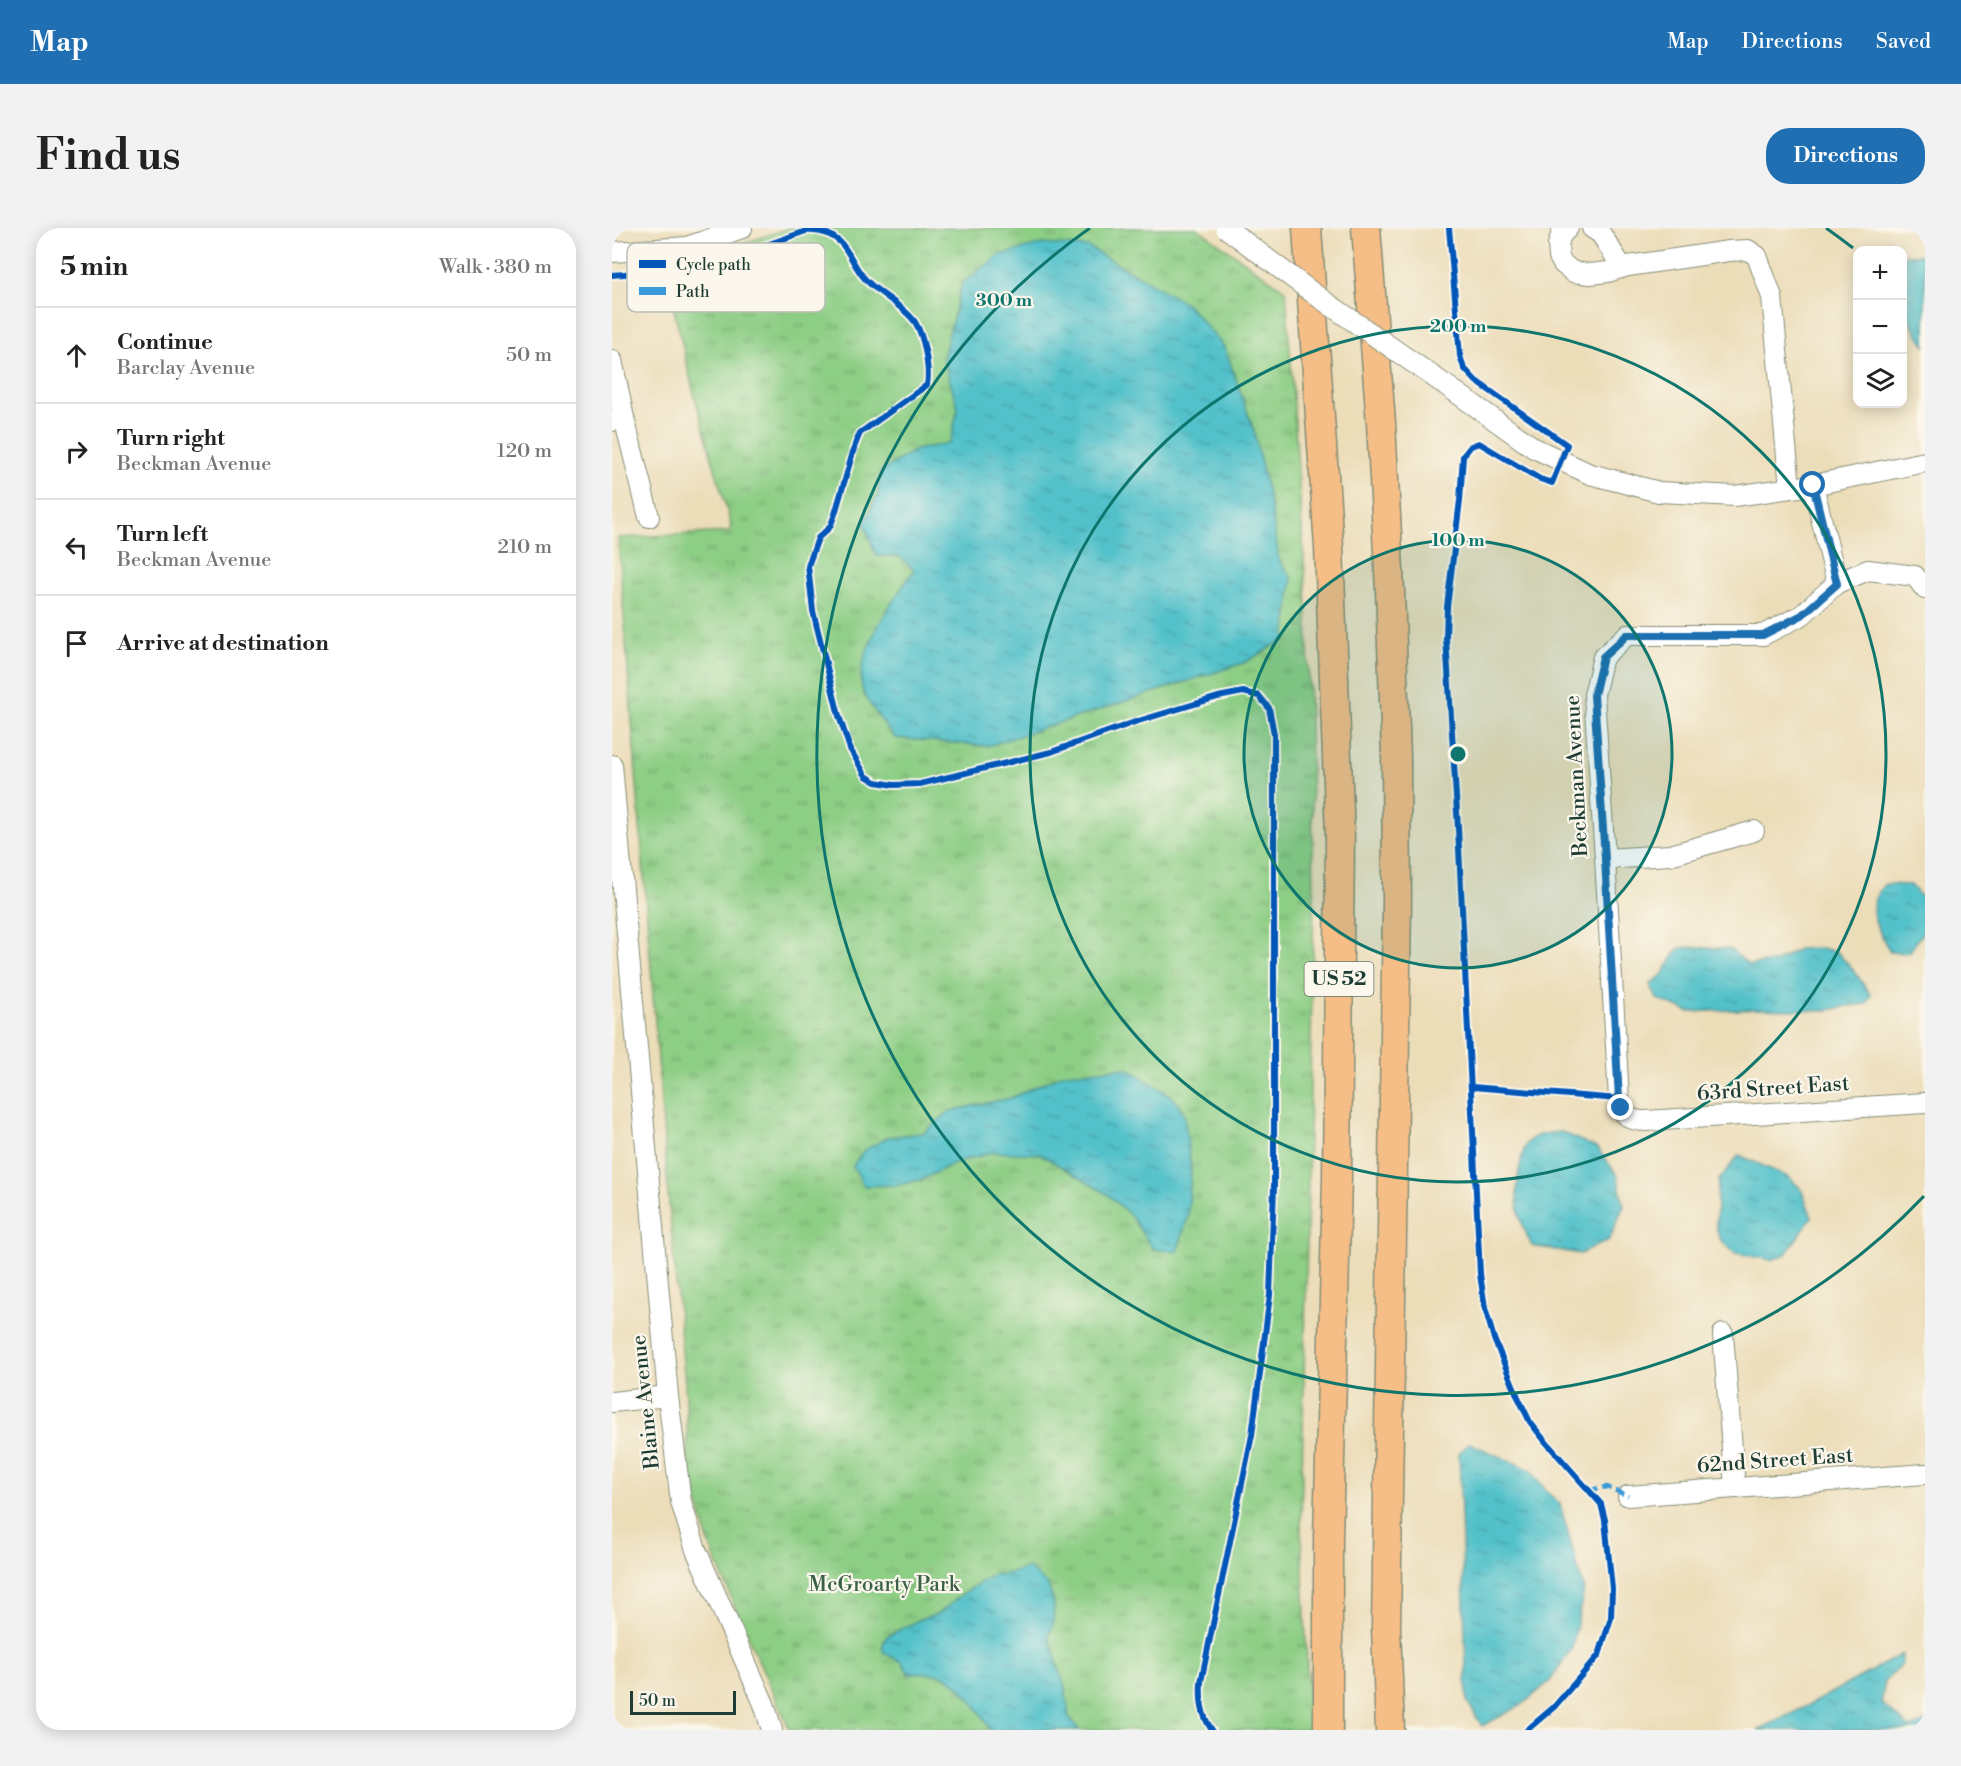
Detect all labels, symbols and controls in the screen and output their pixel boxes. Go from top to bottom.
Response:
text: Map [30,25,89,60]
text: Map [1667,29,1709,55]
text: Directions [1742,29,1843,55]
text: Saved [1876,29,1931,55]
button: Directions [1766,128,1925,184]
text: Find us [36,130,180,183]
legend [627,243,825,312]
map controls [1853,246,1907,408]
button: + [1853,246,1907,300]
text: 5 min [60,251,128,283]
text: Walk · 380 m [439,255,552,280]
text: Cycle path [676,255,751,275]
text: Path [676,282,710,302]
text: 300 m [976,289,1033,312]
button: − [1853,300,1907,354]
text: 200 m [1430,315,1487,338]
text: Continue [117,329,213,356]
icon: ahead [60,339,93,372]
text: 50 m [506,343,552,368]
button: layers [1853,354,1907,408]
text: Barclay Avenue [117,356,255,381]
text: Turn right [117,425,225,452]
icon: right [60,435,93,468]
text: 120 m [497,439,552,464]
text: Beckman Avenue [117,452,271,477]
route start [1799,471,1825,497]
text: Turn left [117,521,208,548]
text: 100 m [1431,529,1485,552]
icon: left [60,531,93,564]
text: 210 m [497,535,552,560]
text: Beckman Avenue [117,548,271,573]
icon: arrive [60,627,93,660]
text: Arrive at destination [117,630,329,657]
street label: Beckman Avenue [1560,694,1594,859]
centre of rings [1448,744,1468,764]
road number: US 52 [1304,962,1374,996]
street label: 63rd Street East [1696,1071,1851,1107]
route end [1607,1094,1633,1120]
street label: Blaine Avenue [626,1333,666,1472]
street label: 62nd Street East [1696,1443,1855,1479]
park label: McGroarty Park [808,1572,961,1598]
scale bar [630,1688,736,1716]
text: 50 m [639,1691,676,1711]

